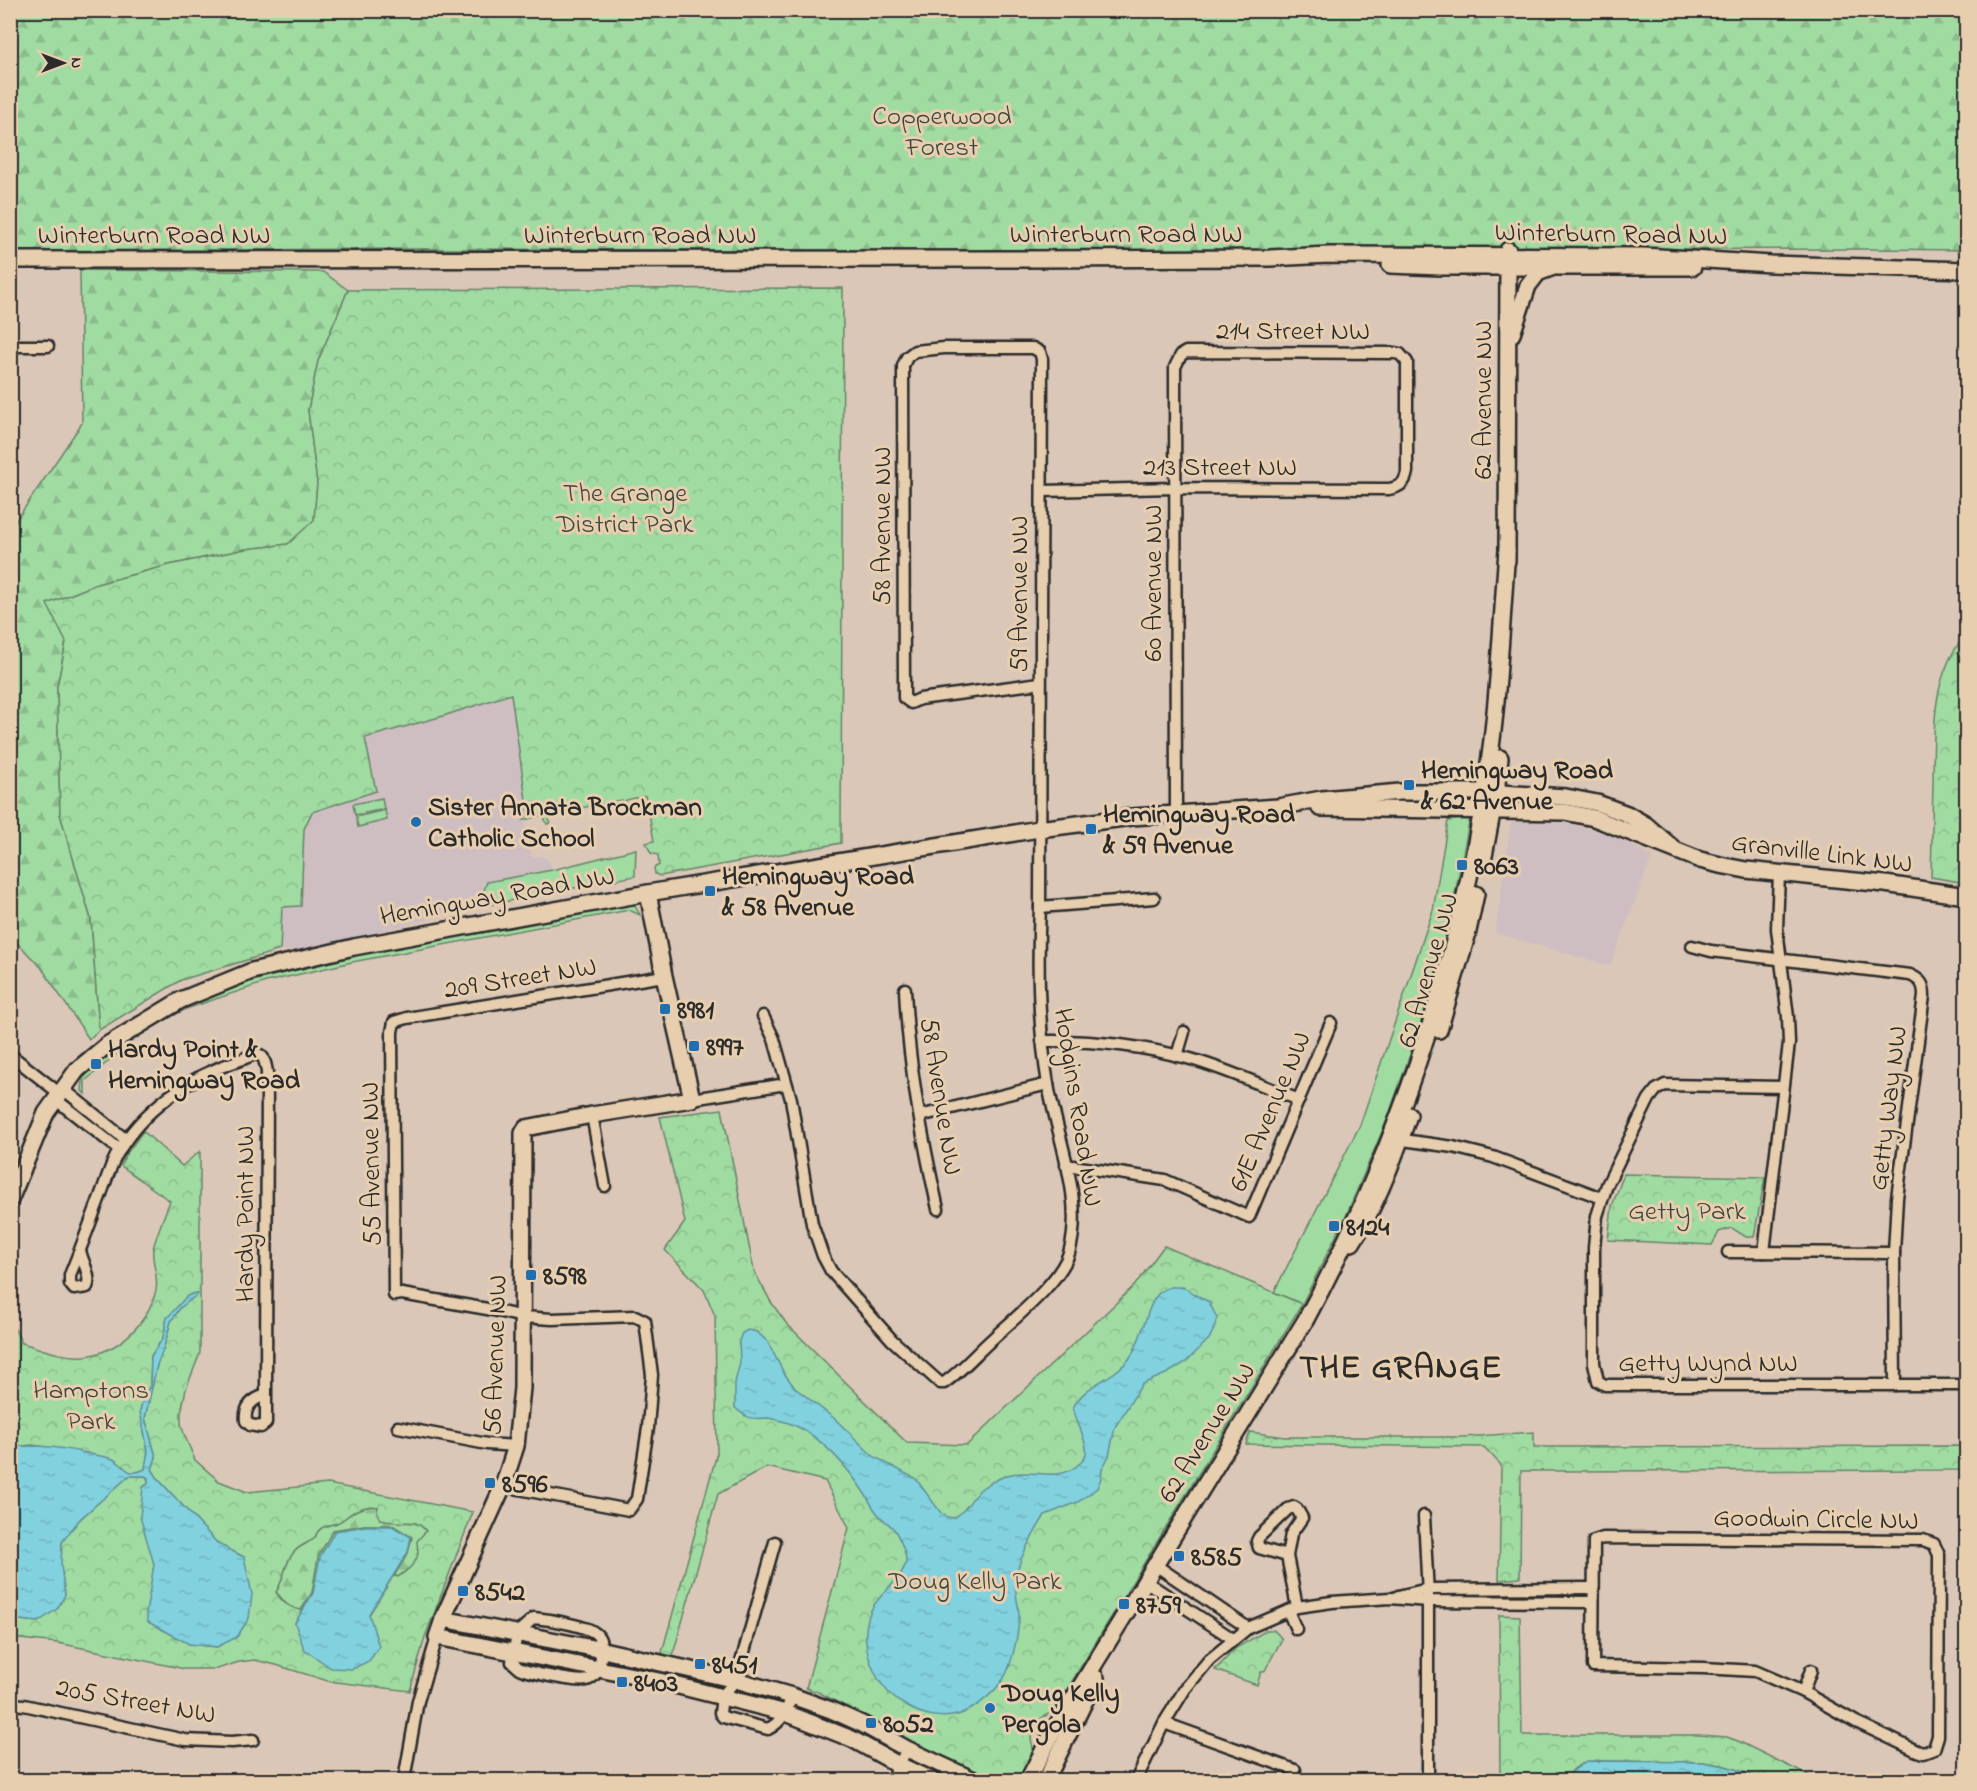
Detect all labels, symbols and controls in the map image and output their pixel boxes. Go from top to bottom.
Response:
north arrow [33,33,93,93]
text: N [64,58,88,69]
park label: Copperwood Forest [872,98,1012,168]
street label: Winterburn Road NW [1494,214,1728,257]
street label: Winterburn Road NW [1010,216,1242,255]
street label: Winterburn Road NW [38,217,270,256]
street label: Winterburn Road NW [524,217,756,256]
street label: 214 Street NW [1216,313,1370,352]
street label: 62 Avenue NW [1465,321,1504,479]
street label: 58 Avenue NW [864,447,903,605]
street label: 213 Street NW [1143,449,1297,488]
park label: The Grange District Park [555,475,694,545]
street label: 60 Avenue NW [1135,505,1174,661]
street label: 59 Avenue NW [1001,516,1040,672]
place label: Hemingway Road & 62 Avenue [1420,752,1614,822]
marker: Hemingway Road & 62 Avenue [1402,778,1416,792]
place label: Sister Annata Brockman Catholic School [428,789,702,859]
place label: Hemingway Road & 59 Avenue [1102,796,1296,866]
marker: Sister Annata Brockman Catholic School [409,815,423,829]
marker: Hemingway Road & 59 Avenue [1084,822,1098,836]
street label: Granville Link NW [1729,824,1915,885]
place label: 8063 [1473,848,1519,887]
street label: Hemingway Road NW [377,858,618,937]
place label: Hemingway Road & 58 Avenue [721,858,915,928]
marker: 8063 [1455,858,1469,872]
marker: Hemingway Road & 58 Avenue [703,884,717,898]
street label: 62 Avenue NW [1389,889,1470,1052]
street label: 209 Street NW [441,948,599,1011]
place label: 8981 [676,992,714,1031]
marker: 8981 [658,1002,672,1016]
street label: Hodgins Road NW [1042,1005,1111,1209]
street label: 58 Avenue NW [908,1015,971,1178]
street label: Getty Way NW [1860,1024,1919,1193]
street label: 61E Avenue NW [1220,1026,1323,1198]
place label: 8997 [705,1029,744,1068]
place label: Hardy Point & Hemingway Road [108,1031,301,1102]
marker: 8997 [687,1039,701,1053]
marker: Hardy Point & Hemingway Road [89,1057,103,1071]
street label: 55 Avenue NW [352,1081,393,1246]
street label: Hardy Point NW [227,1126,266,1302]
park label: Getty Park [1628,1193,1746,1232]
place label: 8124 [1345,1209,1390,1248]
marker: 8124 [1327,1219,1341,1233]
place label: 8598 [542,1258,587,1297]
marker: 8598 [524,1268,538,1282]
street label: 56 Avenue NW [474,1274,519,1436]
district label: THE GRANGE [1299,1345,1503,1393]
street label: Getty Wynd NW [1618,1345,1798,1384]
street label: 62 Avenue NW [1150,1356,1267,1511]
park label: Hamptons Park [33,1372,149,1442]
place label: 8596 [501,1466,548,1505]
marker: 8596 [483,1476,497,1490]
street label: Goodwin Circle NW [1713,1499,1919,1542]
place label: 8585 [1190,1539,1243,1578]
marker: 8585 [1172,1549,1186,1563]
park label: Doug Kelly Park [888,1563,1062,1602]
place label: 8542 [474,1574,526,1613]
marker: 8542 [456,1584,470,1598]
place label: 8759 [1135,1587,1182,1626]
marker: 8759 [1117,1597,1131,1611]
place label: 8451 [711,1647,758,1686]
marker: 8451 [693,1657,707,1671]
place label: 8403 [633,1665,678,1704]
street label: 205 Street NW [53,1669,218,1736]
marker: 8403 [615,1675,629,1689]
place label: Doug Kelly Pergola [1000,1675,1119,1746]
marker: Doug Kelly Pergola [983,1701,997,1715]
place label: 8052 [882,1706,934,1745]
marker: 8052 [864,1716,878,1730]

